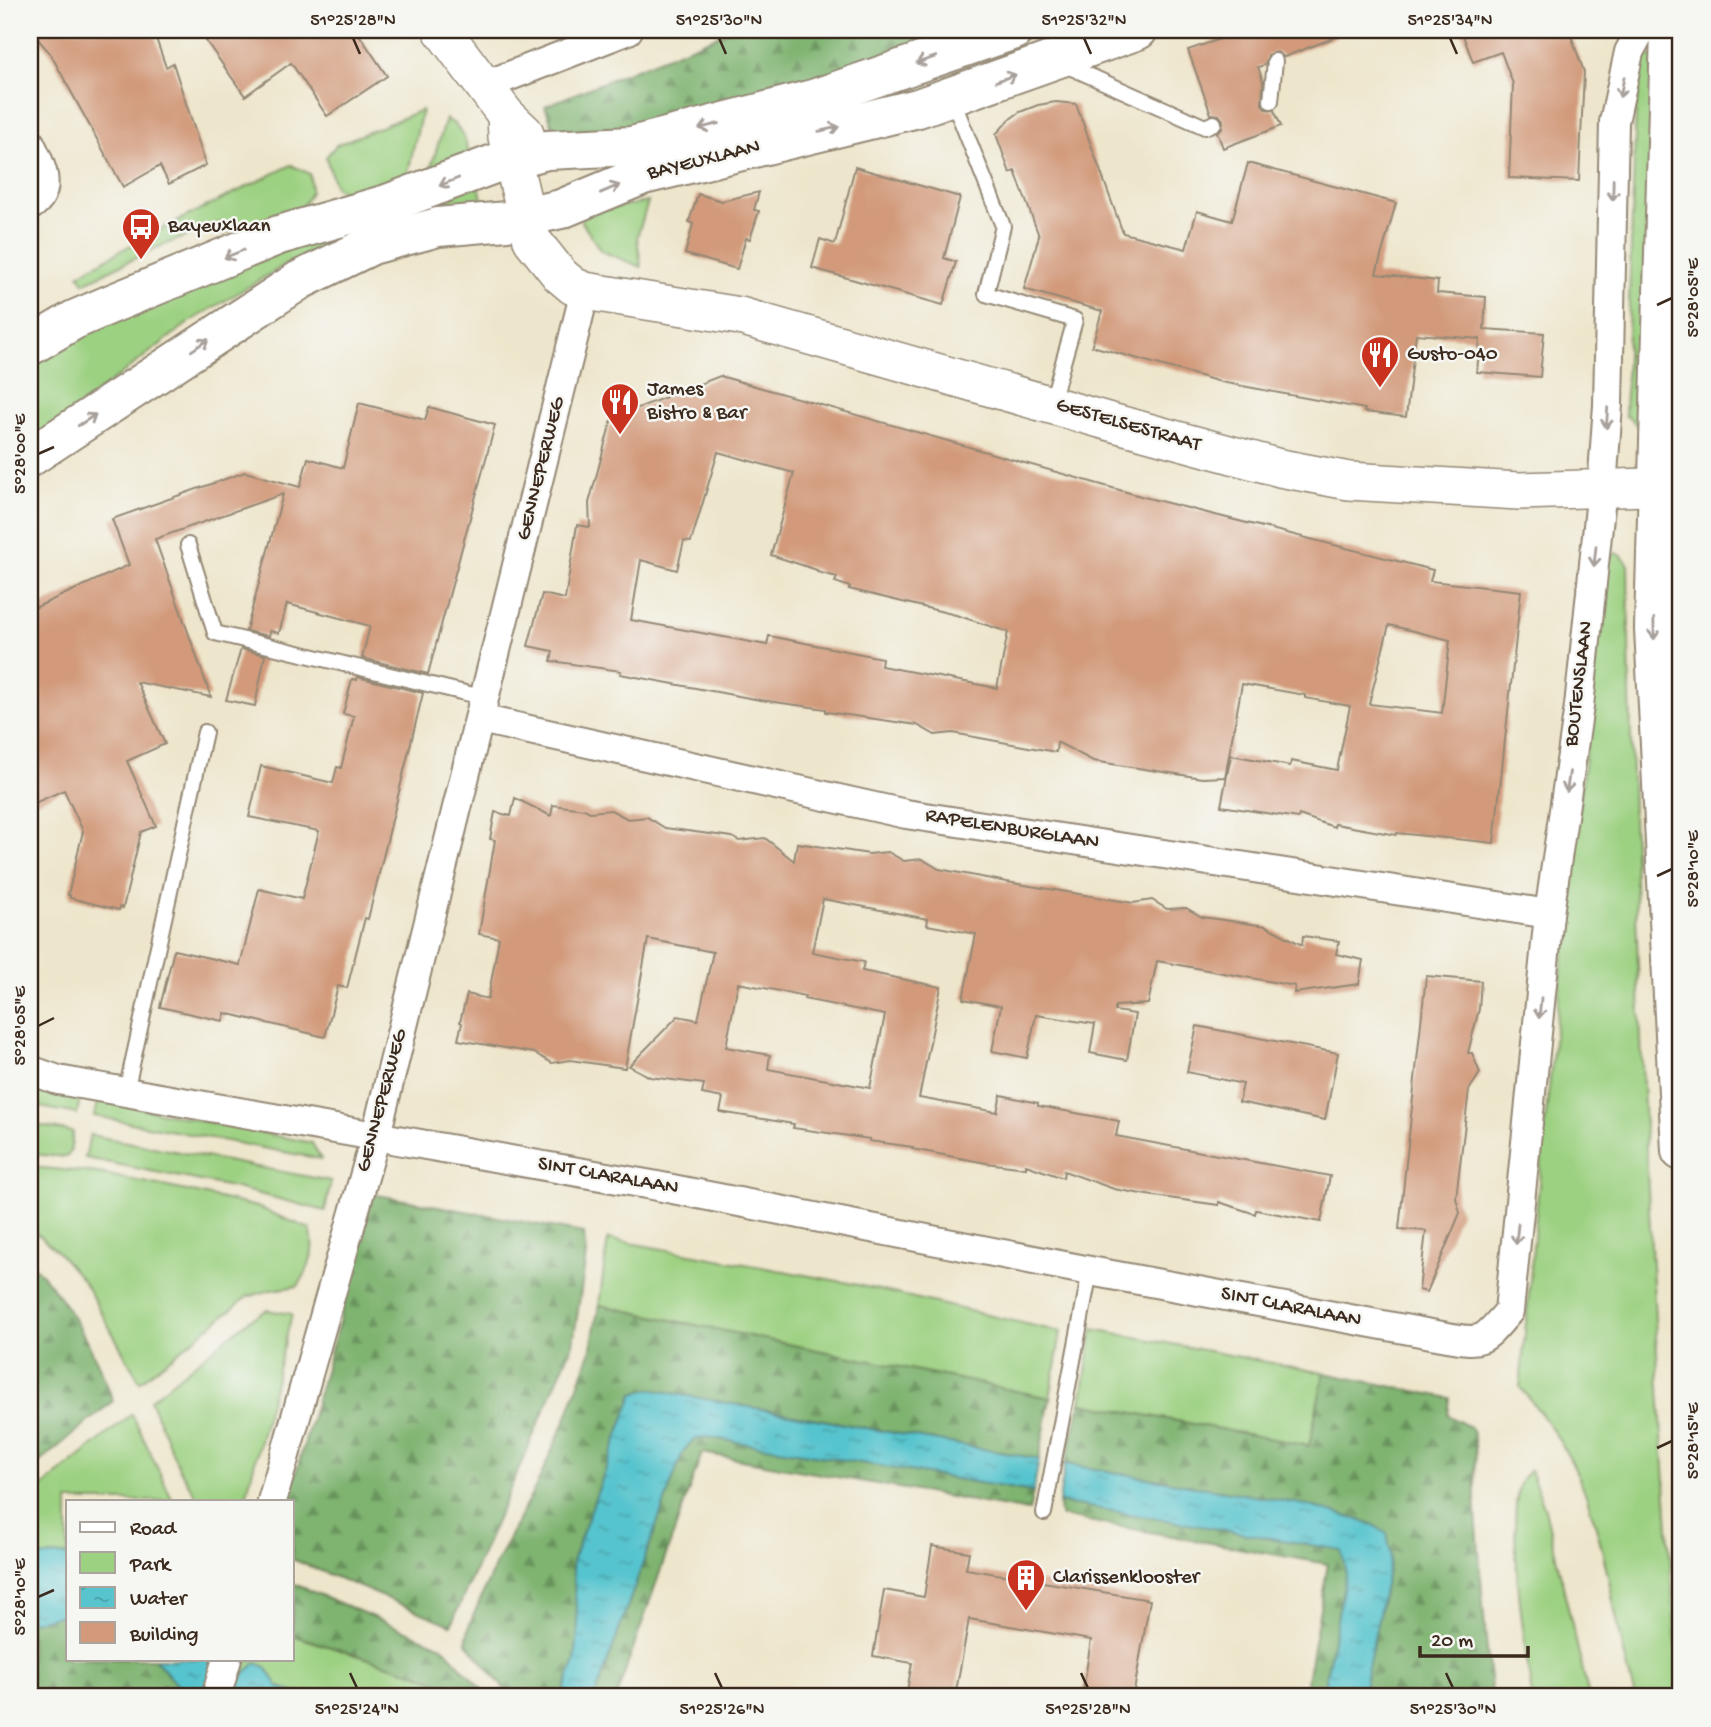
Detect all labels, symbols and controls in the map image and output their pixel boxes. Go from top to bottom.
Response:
text: 51°25'28"N [310,11,396,32]
text: 51°25'30"N [676,11,762,32]
text: 51°25'32"N [1041,11,1127,32]
text: 51°25'34"N [1408,11,1492,32]
one-way arrow [916,55,938,67]
one-way arrow [994,71,1016,83]
one-way arrow [1614,75,1628,98]
one-way arrow [698,120,721,133]
one-way arrow [817,122,840,135]
street label: BAYEUXLAAN [644,135,763,187]
one-way arrow [439,176,461,189]
one-way arrow [1606,179,1619,202]
one-way arrow [598,182,620,195]
bus stop icon: Bayeuxlaan [120,206,162,261]
place label: Bayeuxlaan [167,215,270,240]
one-way arrow [223,248,245,261]
text: 5°28'05"E [1684,258,1705,338]
restaurant icon: Gusto-040 [1359,334,1401,389]
one-way arrow [190,337,209,352]
place label: Gusto-040 [1407,343,1498,368]
place label: James Bistro & Bar [646,378,748,427]
restaurant icon: James Bistro & Bar [599,381,641,436]
street label: GESTELSESTRAAT [1053,393,1204,459]
street label: GENNEPERWEG [512,394,572,543]
one-way arrow [1600,406,1613,429]
one-way arrow [76,412,96,426]
text: 5°28'00"E [11,413,32,494]
one-way arrow [1588,544,1601,567]
one-way arrow [1647,617,1661,640]
street label: BOUTENSLAAN [1560,620,1600,749]
one-way arrow [1561,770,1574,793]
street label: RAPELENBURGLAAN [923,804,1101,856]
text: 5°28'10"E [1684,830,1705,908]
text: 5°28'05"E [11,986,32,1066]
one-way arrow [1533,996,1546,1018]
street label: GENNEPERWEG [352,1026,414,1175]
street label: SINT CLARALAAN [536,1152,680,1202]
one-way arrow [1510,1222,1523,1245]
street label: SINT CLARALAAN [1219,1282,1363,1334]
text: 5°28'15"E [1684,1402,1705,1479]
legend [66,1500,294,1660]
text: Road [130,1518,178,1543]
text: Park [129,1554,173,1579]
building icon: Clarissenklooster [1005,1557,1047,1612]
text: 5°28'10"E [11,1558,32,1636]
place label: Clarissenklooster [1053,1566,1201,1591]
text: Water [130,1588,188,1613]
scale bar [1420,1615,1529,1659]
text: Building [129,1624,199,1649]
text: 20 m [1431,1630,1473,1655]
text: 51°25'24"N [315,1700,399,1721]
text: 51°25'26"N [680,1700,764,1721]
text: 51°25'28"N [1045,1700,1131,1721]
text: 51°25'30"N [1410,1700,1496,1721]

